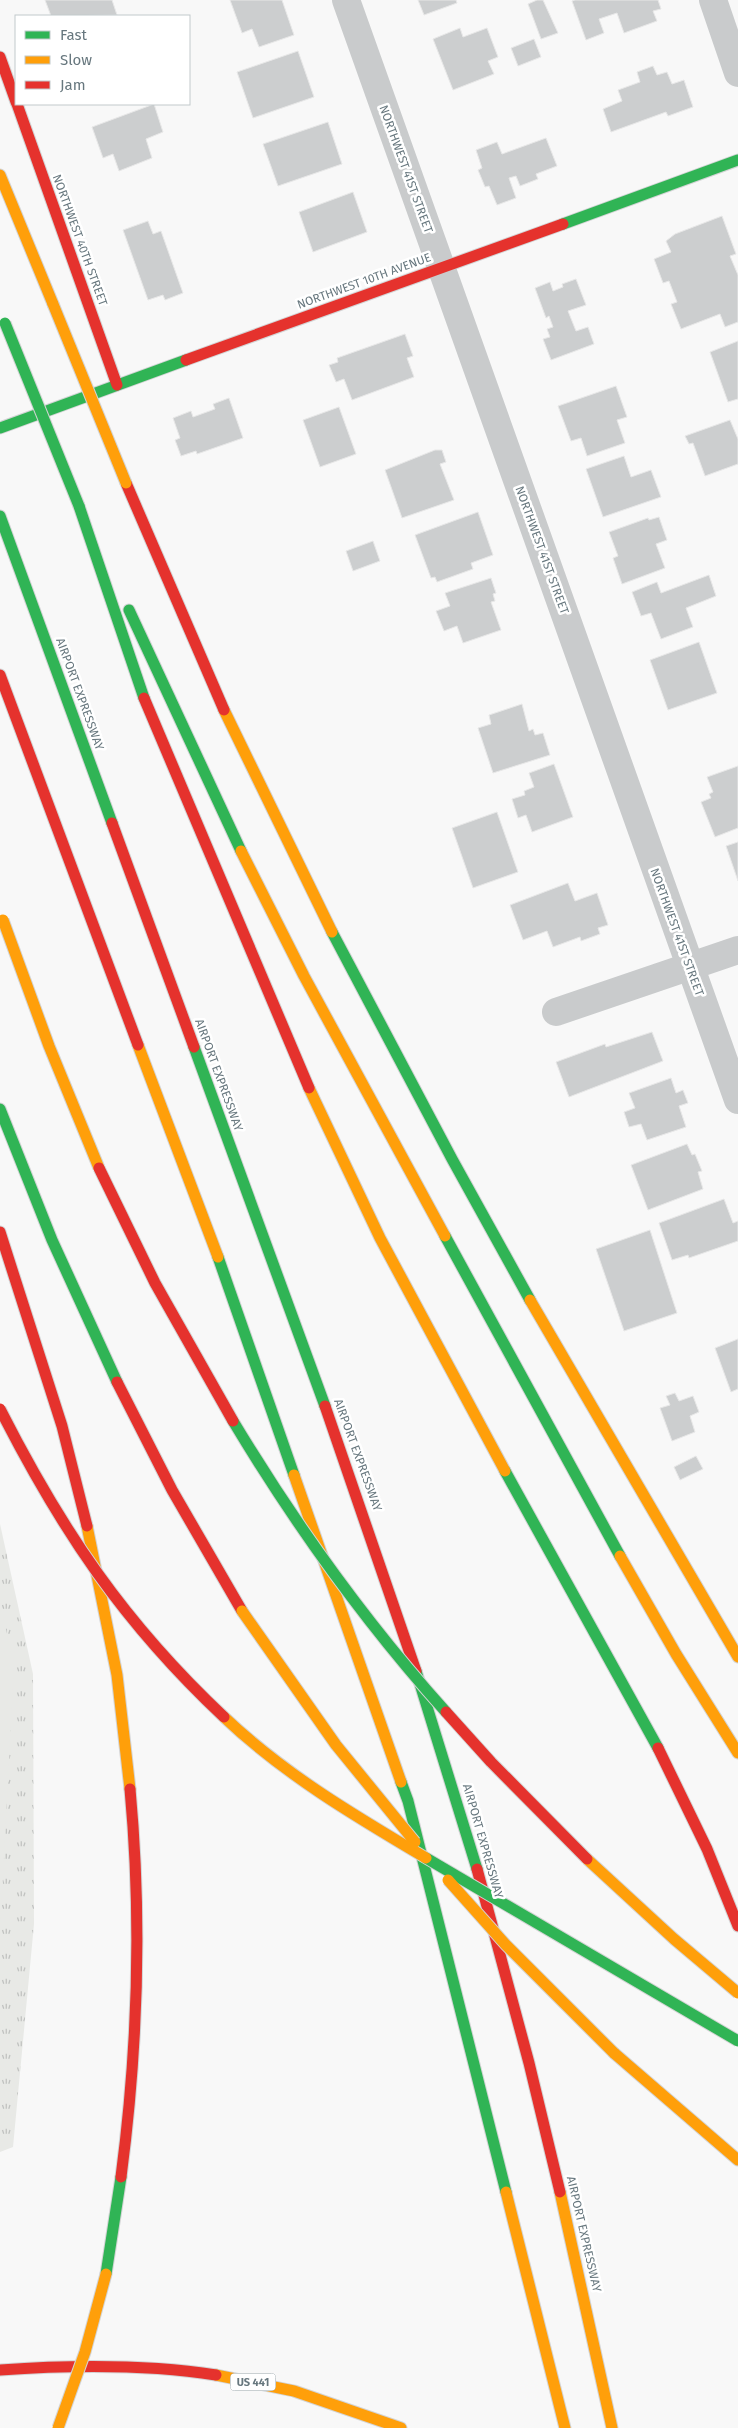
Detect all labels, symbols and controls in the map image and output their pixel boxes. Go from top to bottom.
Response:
legend [15,15,190,105]
text: Fast [60,26,87,44]
text: Slow [60,51,92,69]
text: Jam [60,76,86,94]
street label: NORTHWEST 41ST STREET [376,103,436,236]
street label: NORTHWEST 40TH STREET [50,172,111,308]
street label: NORTHWEST 10TH AVENUE [295,250,433,312]
street label: NORTHWEST 41ST STREET [512,484,572,617]
street label: AIRPORT EXPRESSWAY [53,636,107,752]
street label: NORTHWEST 41ST STREET [647,866,707,999]
street label: AIRPORT EXPRESSWAY [192,1017,246,1133]
street label: AIRPORT EXPRESSWAY [331,1397,385,1513]
street label: AIRPORT EXPRESSWAY [460,1782,506,1900]
street label: AIRPORT EXPRESSWAY [564,2175,604,2294]
road number: US 441 [230,2374,276,2390]

